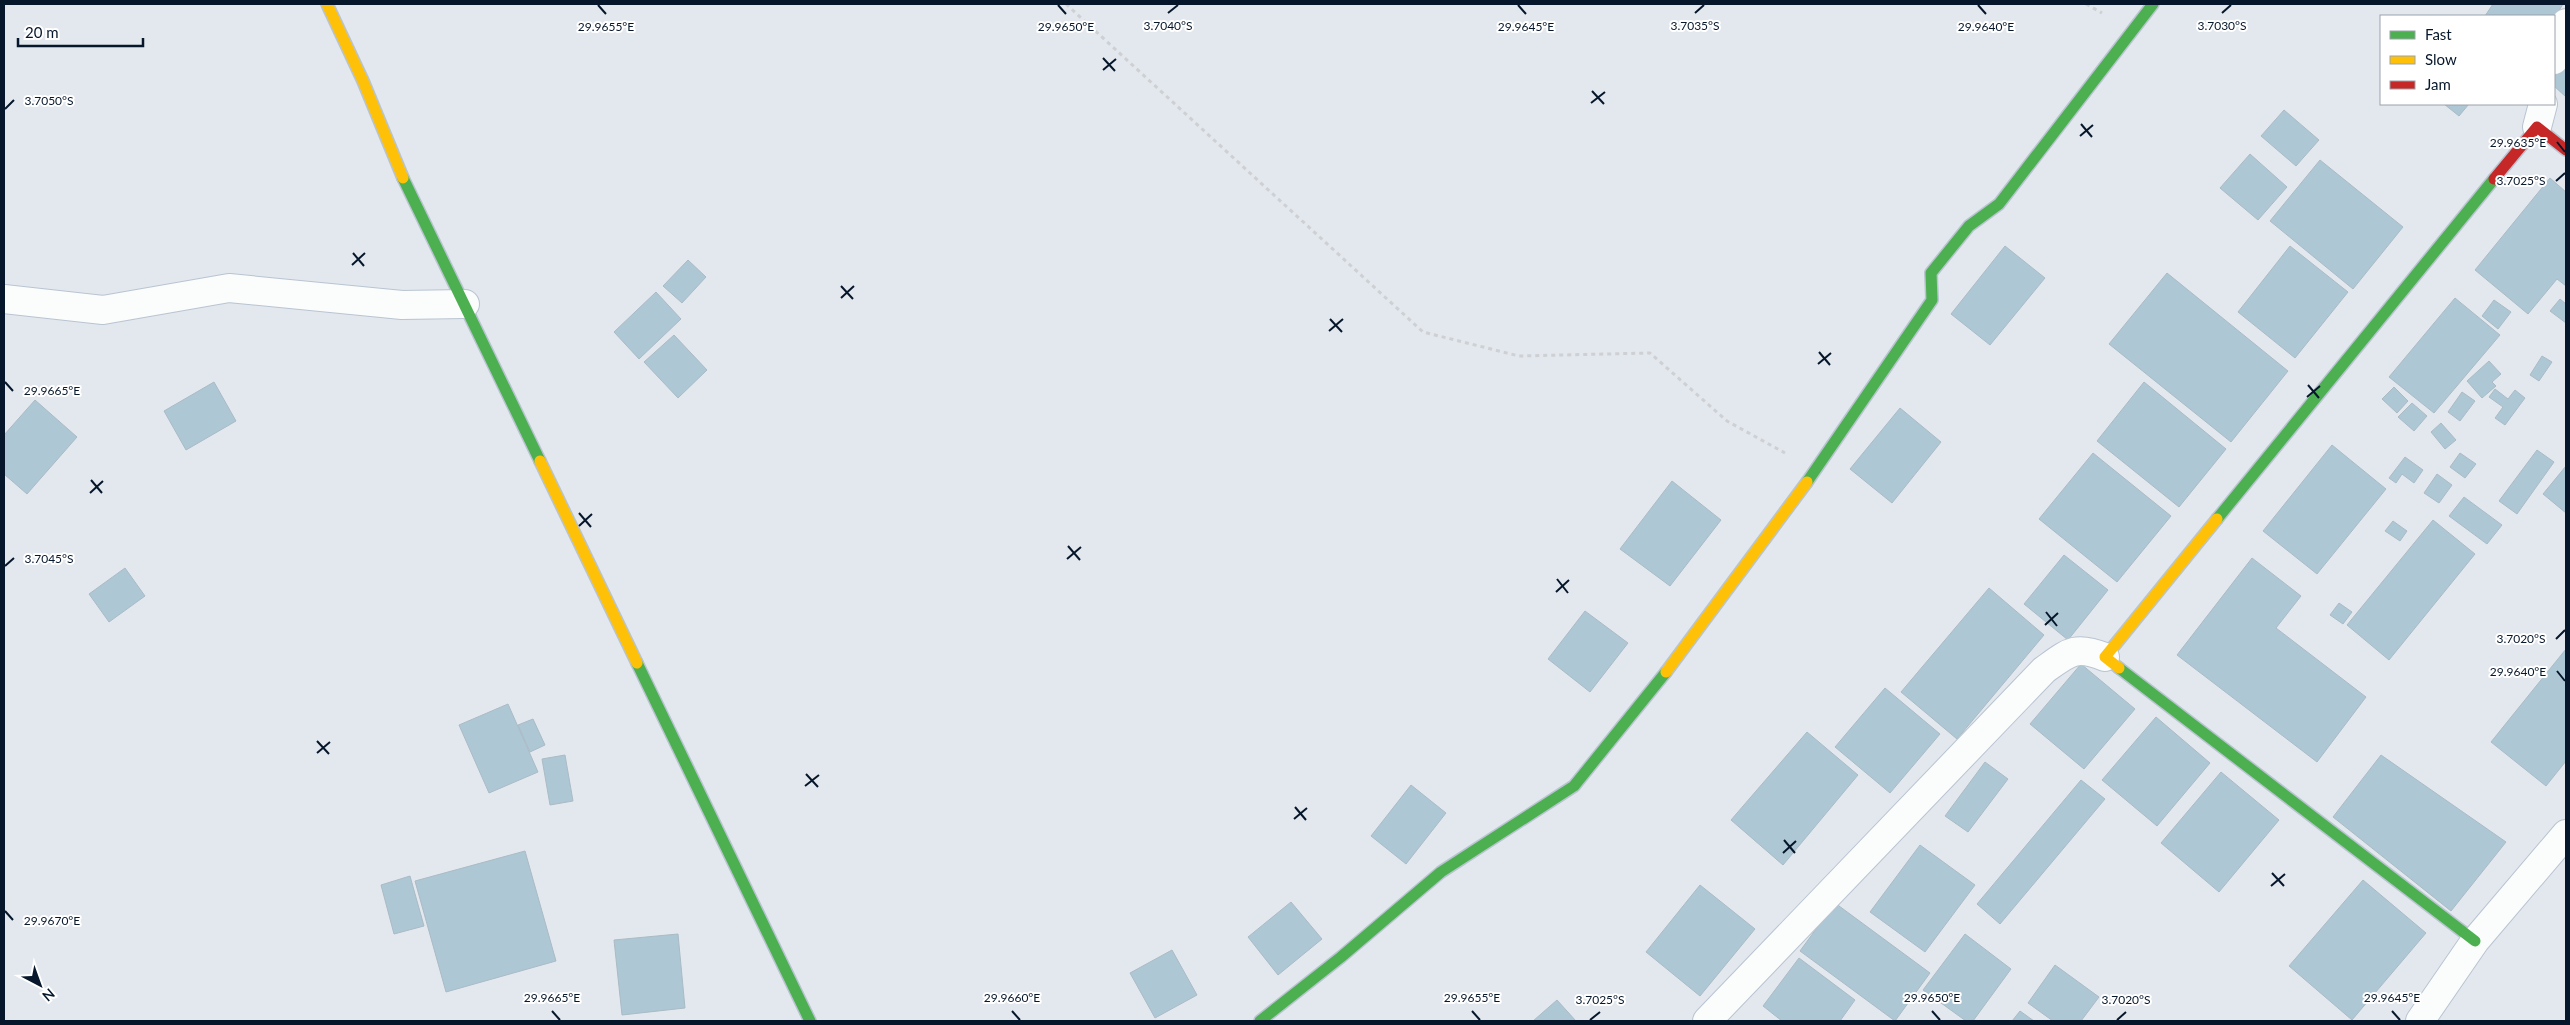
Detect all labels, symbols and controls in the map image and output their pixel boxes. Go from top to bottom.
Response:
scale bar [18,15,142,47]
legend [2380,15,2555,105]
text: 3.7040°S [1143,18,1193,33]
text: 3.7035°S [1670,18,1720,33]
text: 3.7030°S [2197,18,2247,33]
text: 29.9655°E [578,19,634,34]
text: 29.9650°E [1038,19,1094,34]
text: 29.9645°E [1498,19,1554,34]
text: 29.9640°E [1958,19,2014,34]
text: 20 m [25,23,59,41]
text: Fast [2425,25,2452,43]
text: Slow [2425,50,2457,68]
text: Jam [2425,75,2451,93]
text: 3.7050°S [24,93,74,108]
text: 29.9635°E [2490,135,2546,150]
text: 3.7025°S [2496,173,2546,188]
text: 29.9665°E [24,383,80,398]
text: 3.7045°S [24,551,74,566]
text: 3.7020°S [2496,631,2546,646]
text: 29.9640°E [2490,664,2546,679]
text: 29.9670°E [24,913,80,928]
north arrow [15,960,65,1010]
text: N [39,985,59,1005]
text: 29.9665°E [524,990,580,1005]
text: 29.9660°E [984,990,1040,1005]
text: 29.9655°E [1444,990,1500,1005]
text: 29.9650°E [1904,990,1960,1005]
text: 29.9645°E [2364,990,2420,1005]
text: 3.7025°S [1575,992,1625,1007]
text: 3.7020°S [2101,992,2151,1007]

